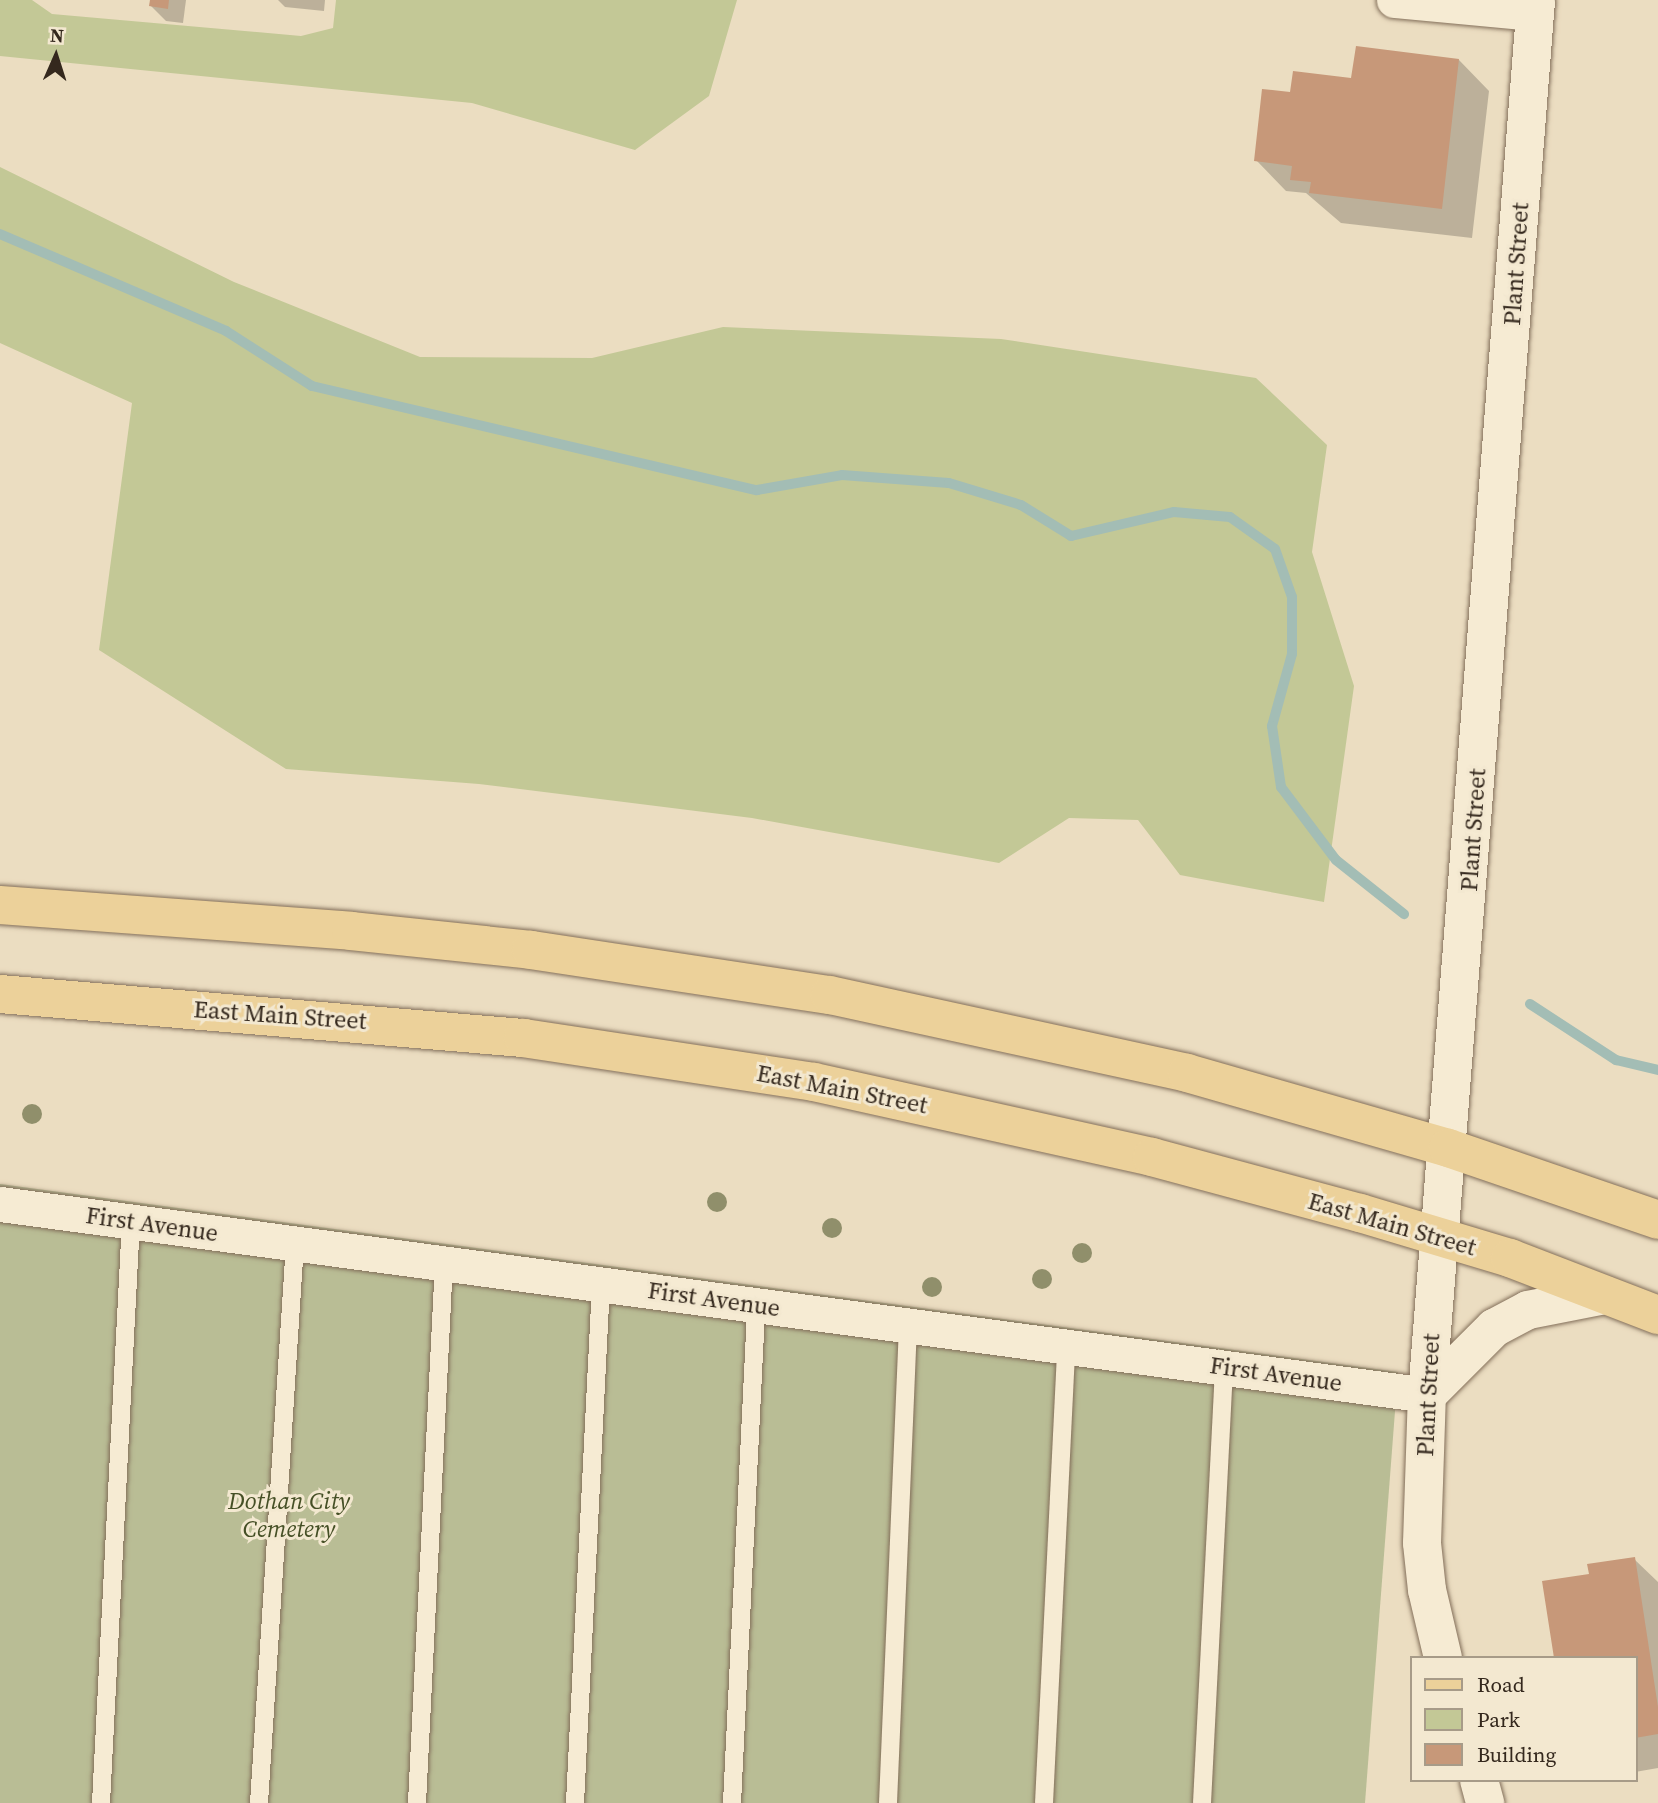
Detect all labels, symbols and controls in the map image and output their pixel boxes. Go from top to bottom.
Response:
north arrow [21,21,91,91]
text: N [50,22,65,48]
street label: Plant Street [1497,202,1535,326]
street label: Plant Street [1454,768,1492,892]
street label: East Main Street [193,995,367,1035]
street label: East Main Street [754,1058,930,1120]
street label: East Main Street [1305,1186,1479,1262]
street label: First Avenue [84,1200,220,1248]
street label: First Avenue [646,1275,782,1323]
street label: Plant Street [1410,1333,1446,1457]
street label: First Avenue [1208,1350,1344,1398]
park label: Dothan City Cemetery [228,1487,350,1543]
legend [1410,1656,1637,1782]
text: Road [1477,1670,1525,1699]
text: Park [1477,1705,1520,1734]
text: Building [1477,1740,1556,1769]

